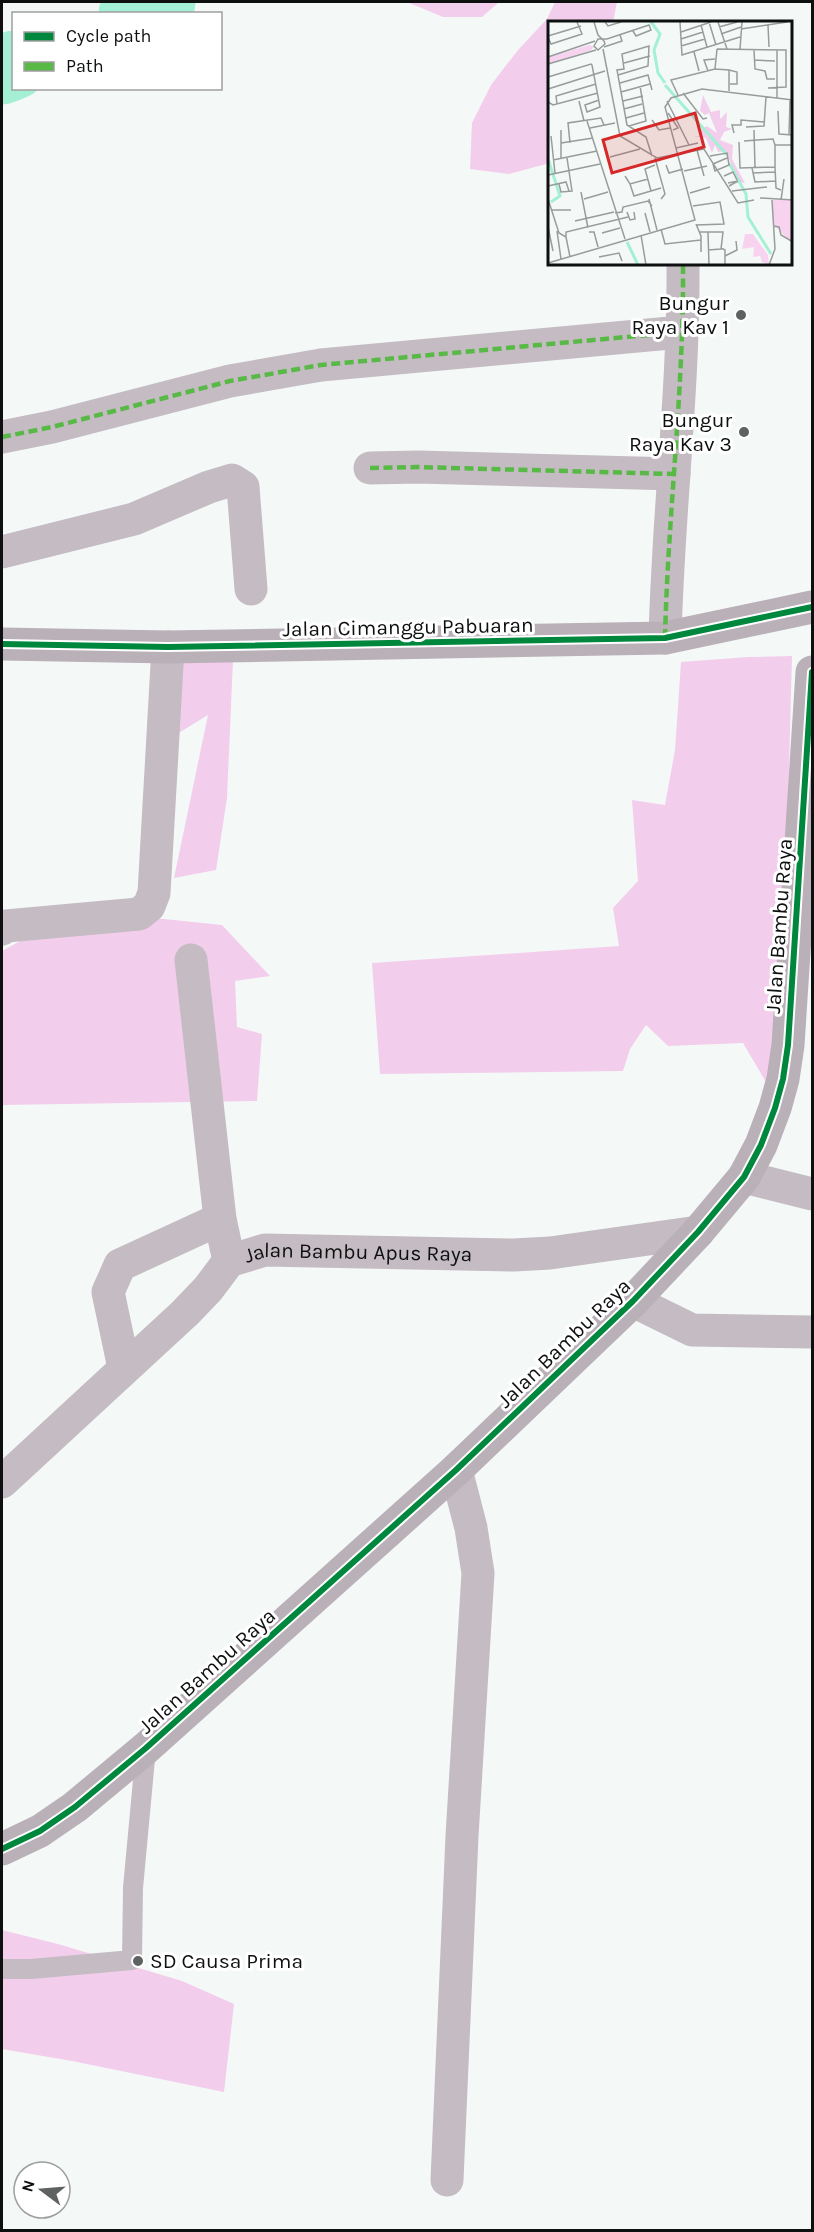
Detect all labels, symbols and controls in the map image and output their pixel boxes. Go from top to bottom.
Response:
legend [12,12,222,90]
inset map [548,21,793,266]
text: Cycle path [66,25,151,47]
text: Path [66,55,104,77]
place label: Bungur Raya Kav 1 [631,291,729,339]
marker: Bungur Raya Kav 1 [734,308,748,322]
place label: Bungur Raya Kav 3 [629,408,732,456]
marker: Bungur Raya Kav 3 [737,425,751,439]
street label: Jalan Cimanggu Pabuaran [282,613,534,641]
street label: Jalan Bambu Raya [761,838,797,1014]
street label: Jalan Bambu Apus Raya [241,1238,472,1268]
street label: Jalan Bambu Raya [493,1273,635,1413]
street label: Jalan Bambu Raya [134,1603,280,1739]
place label: SD Causa Prima [150,1949,303,1973]
marker: SD Causa Prima [131,1954,145,1968]
north arrow [12,2160,72,2220]
text: N [17,2178,39,2194]

